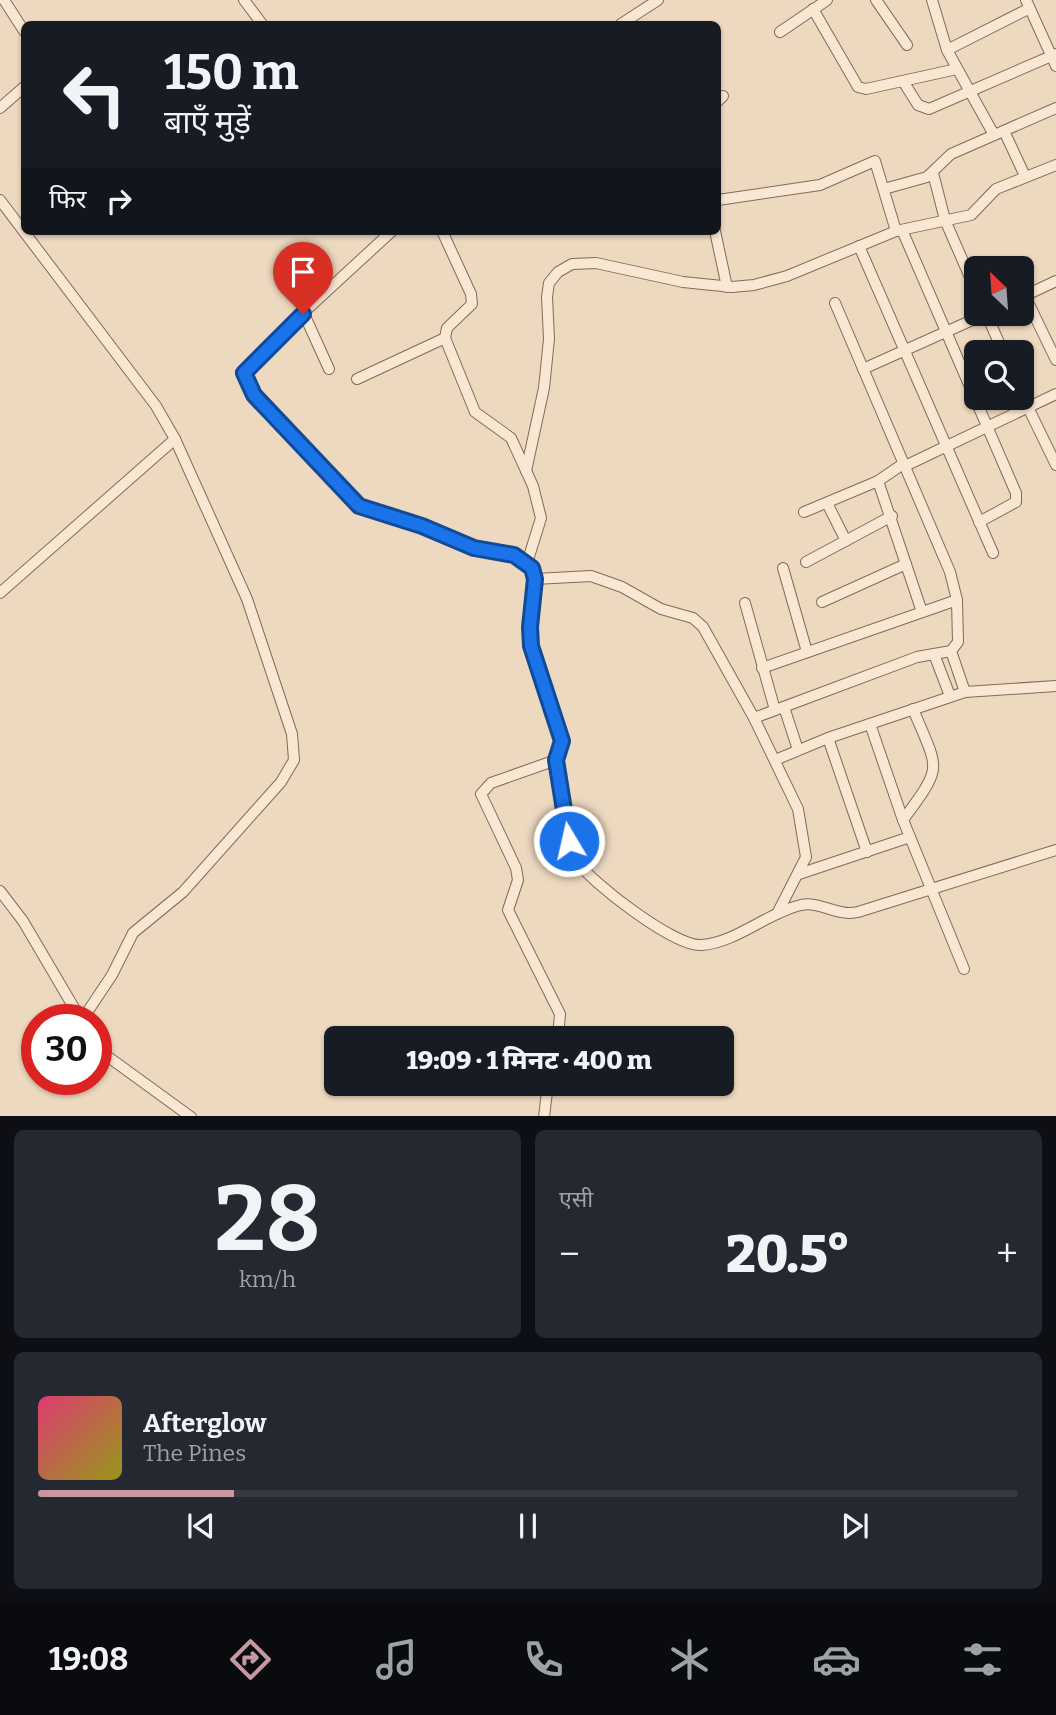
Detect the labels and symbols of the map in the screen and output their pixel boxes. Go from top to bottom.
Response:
pin [273,242,333,314]
north arrow [964,256,1034,326]
position arrow [532,804,606,878]
speed limit sign: 30 [21,1004,112,1095]

